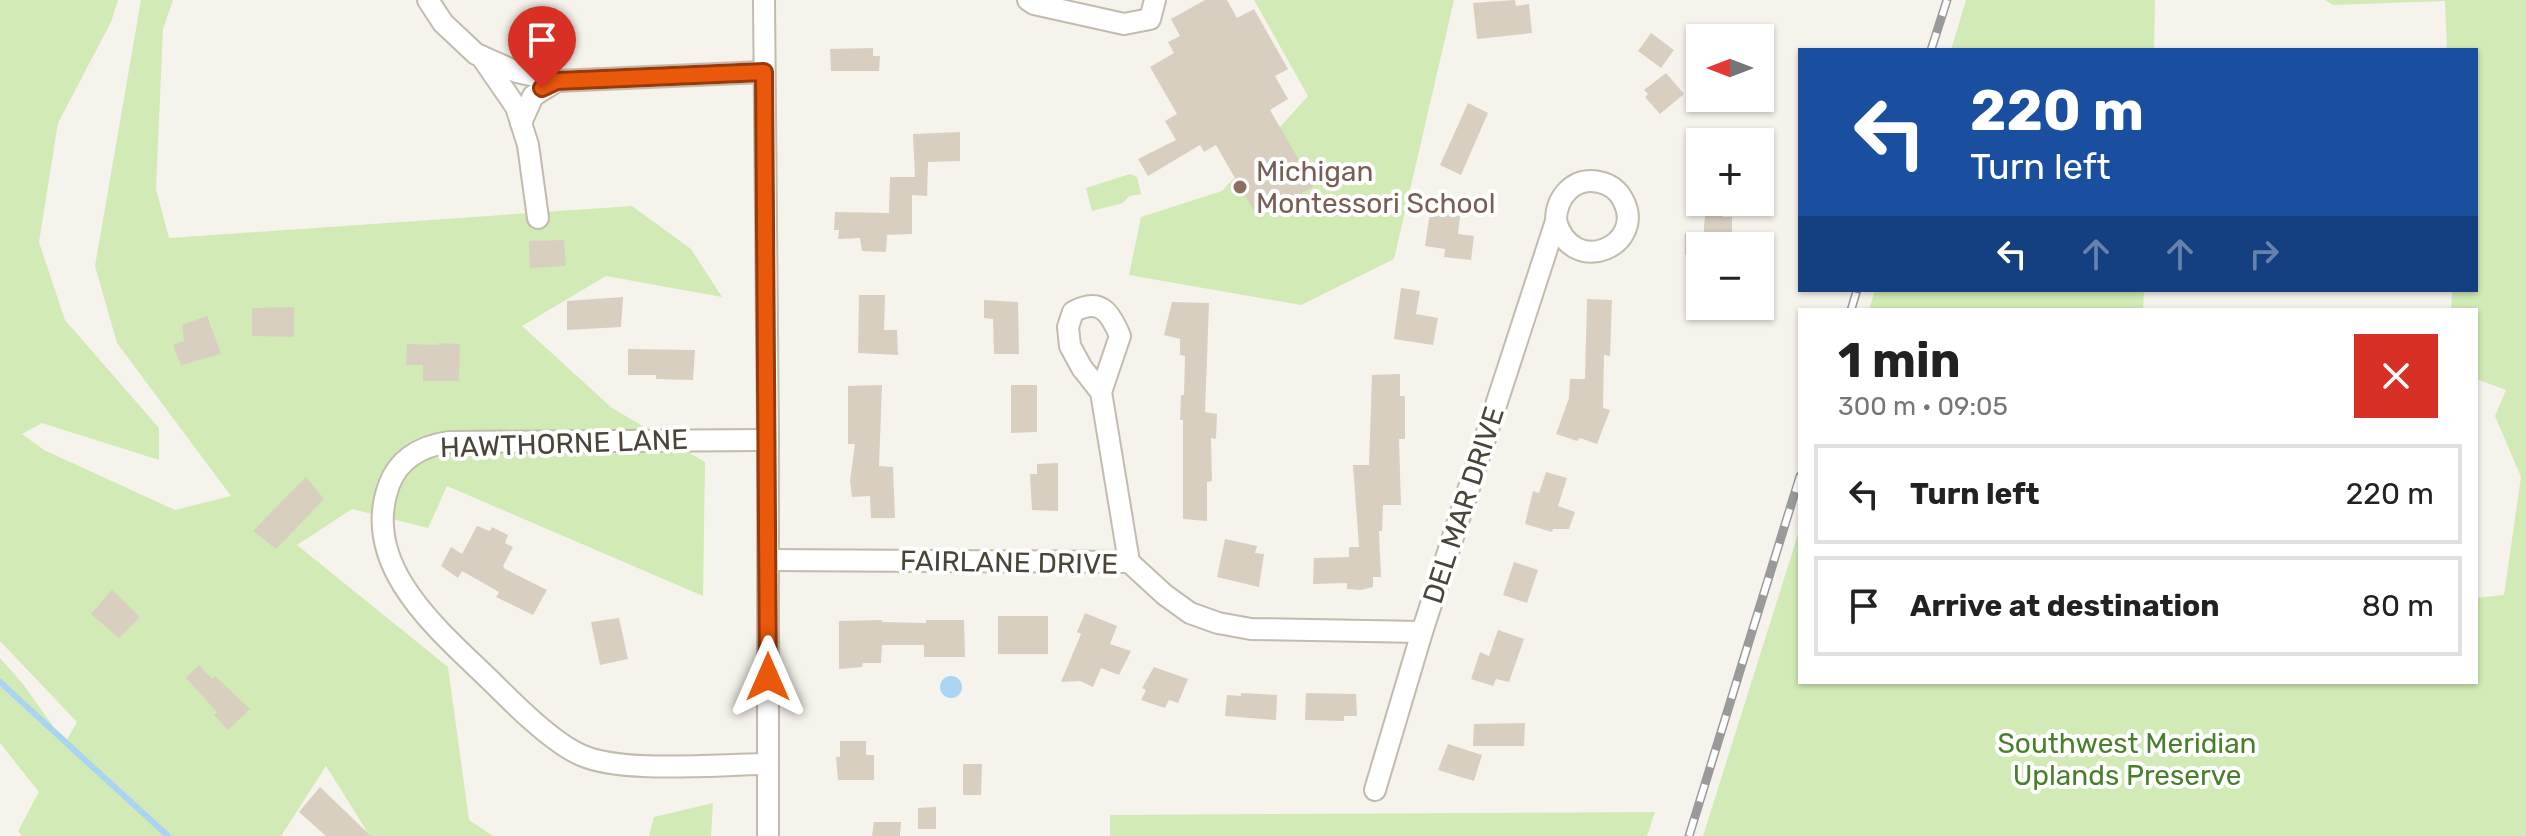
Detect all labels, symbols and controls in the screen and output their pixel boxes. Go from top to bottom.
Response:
pin [508,6,576,88]
icon: arrive [520,18,564,62]
north arrow [1686,24,1774,112]
map controls [1686,24,1774,320]
text: 220 m [1970,78,2144,144]
icon: left [1838,80,1942,184]
button: + [1686,128,1774,216]
text: Turn left [1970,145,2111,188]
place label: Michigan Montessori School [1256,155,1495,220]
marker: Michigan Montessori School [1231,178,1249,196]
button: − [1686,232,1774,320]
icon: left [1990,232,2034,276]
icon: ahead [2074,232,2118,276]
icon: ahead [2158,232,2202,276]
icon: right [2242,232,2286,276]
text: 1 min [1838,332,1961,389]
button: close [2354,334,2438,418]
text: 300 m · 09:05 [1838,391,2008,422]
street label: DEL MAR DRIVE [1416,403,1511,608]
street label: HAWTHORNE LANE [439,423,689,464]
icon: left [1842,472,1886,516]
text: Turn left [1910,476,2040,512]
text: 220 m [2346,476,2434,512]
street label: FAIRLANE DRIVE [900,544,1118,581]
icon: arrive [1842,584,1886,628]
text: Arrive at destination [1910,588,2220,624]
text: 80 m [2362,588,2434,624]
position arrow [726,635,810,719]
park label: Southwest Meridian Uplands Preserve [1997,727,2257,792]

